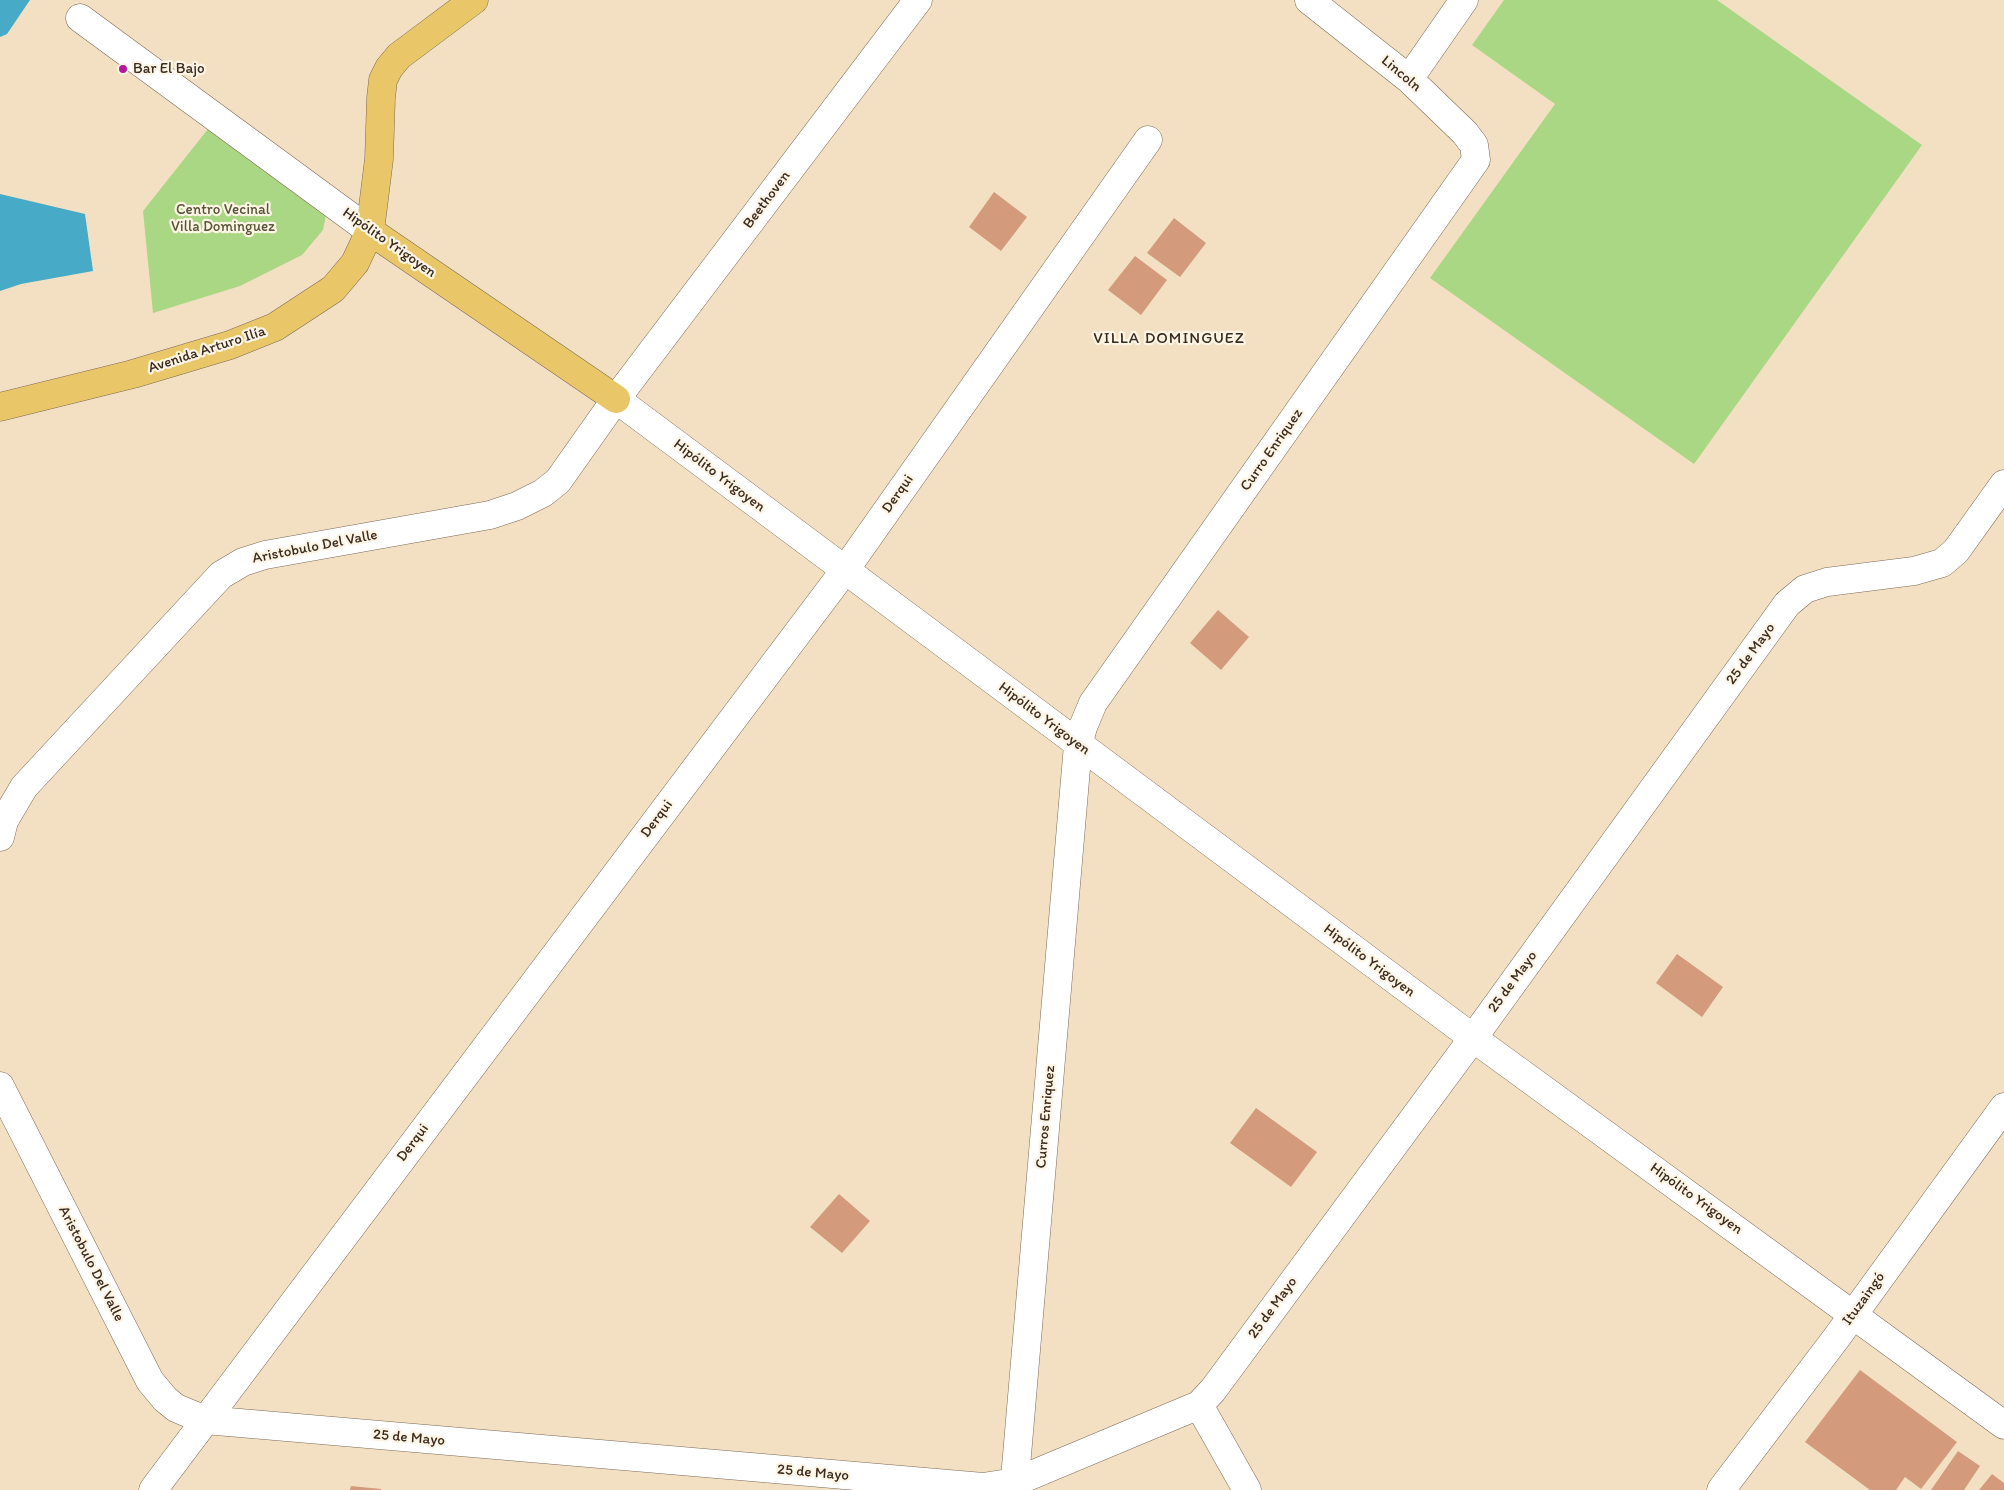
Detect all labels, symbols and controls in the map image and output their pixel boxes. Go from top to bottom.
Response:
street label: Lincoln [1377,52,1425,96]
place label: Bar El Bajo [133,60,205,78]
marker: Bar El Bajo [117,63,129,75]
street label: Beethoven [740,168,794,232]
park label: Centro Vecinal Villa Dominguez [171,201,275,236]
street label: Hipólito Yrigoyen [339,204,439,282]
street label: Avenida Arturo Ilía [146,323,268,377]
district label: VILLA DOMINGUEZ [1092,329,1246,349]
street label: Curro Enriquez [1237,405,1307,495]
street label: Hipólito Yrigoyen [670,436,768,516]
street label: Derqui [878,471,918,517]
street label: Aristobulo Del Valle [251,526,379,568]
street label: 25 de Mayo [1723,620,1779,688]
street label: Hipólito Yrigoyen [995,679,1093,759]
street label: Derqui [637,797,677,841]
street label: Hipólito Yrigoyen [1320,921,1418,1001]
street label: 25 de Mayo [1485,948,1541,1016]
street label: Curros Enriquez [1033,1065,1059,1169]
street label: Derqui [393,1121,433,1165]
street label: Hipólito Yrigoyen [1646,1159,1746,1239]
street label: Aristobulo Del Valle [54,1203,128,1325]
street label: Ituzaingó [1839,1269,1889,1329]
street label: 25 de Mayo [1245,1274,1301,1342]
street label: 25 de Mayo [372,1426,446,1450]
street label: 25 de Mayo [776,1461,850,1485]

